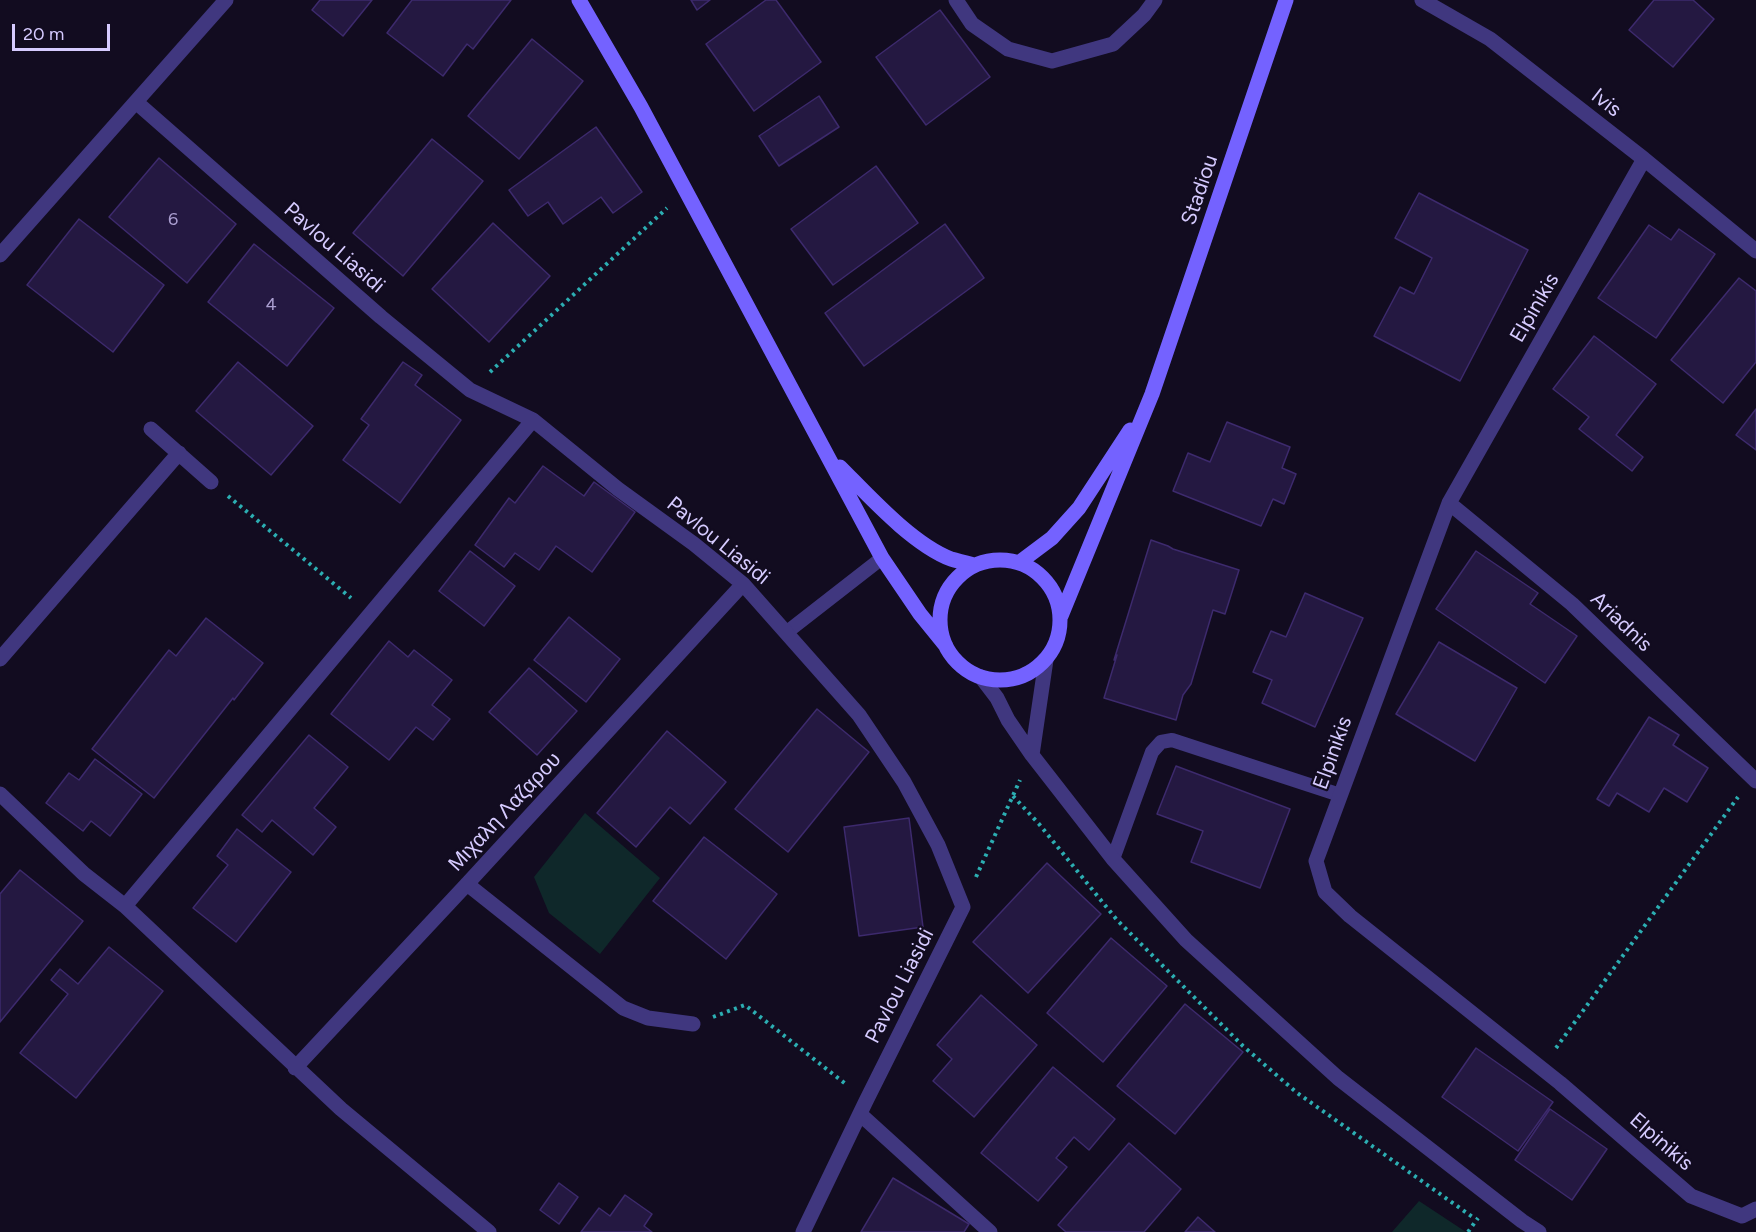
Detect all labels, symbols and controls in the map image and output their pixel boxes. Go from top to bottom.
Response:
scale bar [15,12,112,50]
text: 20 m [23,23,64,45]
street label: Ivis [1586,83,1626,123]
street label: Stadiou [1176,152,1224,228]
street label: Pavlou Liasidi [278,197,390,299]
house number: 6 [168,209,178,231]
street label: Elpinikis [1505,269,1565,347]
house number: 4 [265,294,277,316]
street label: Pavlou Liasidi [661,492,775,590]
street label: Ariadnis [1585,587,1657,657]
street label: Elpinikis [1308,713,1358,793]
street label: Μιχαλη Λαζαρου [443,747,567,877]
street label: Pavlou Liasidi [860,924,940,1048]
street label: Elpinikis [1624,1108,1698,1176]

